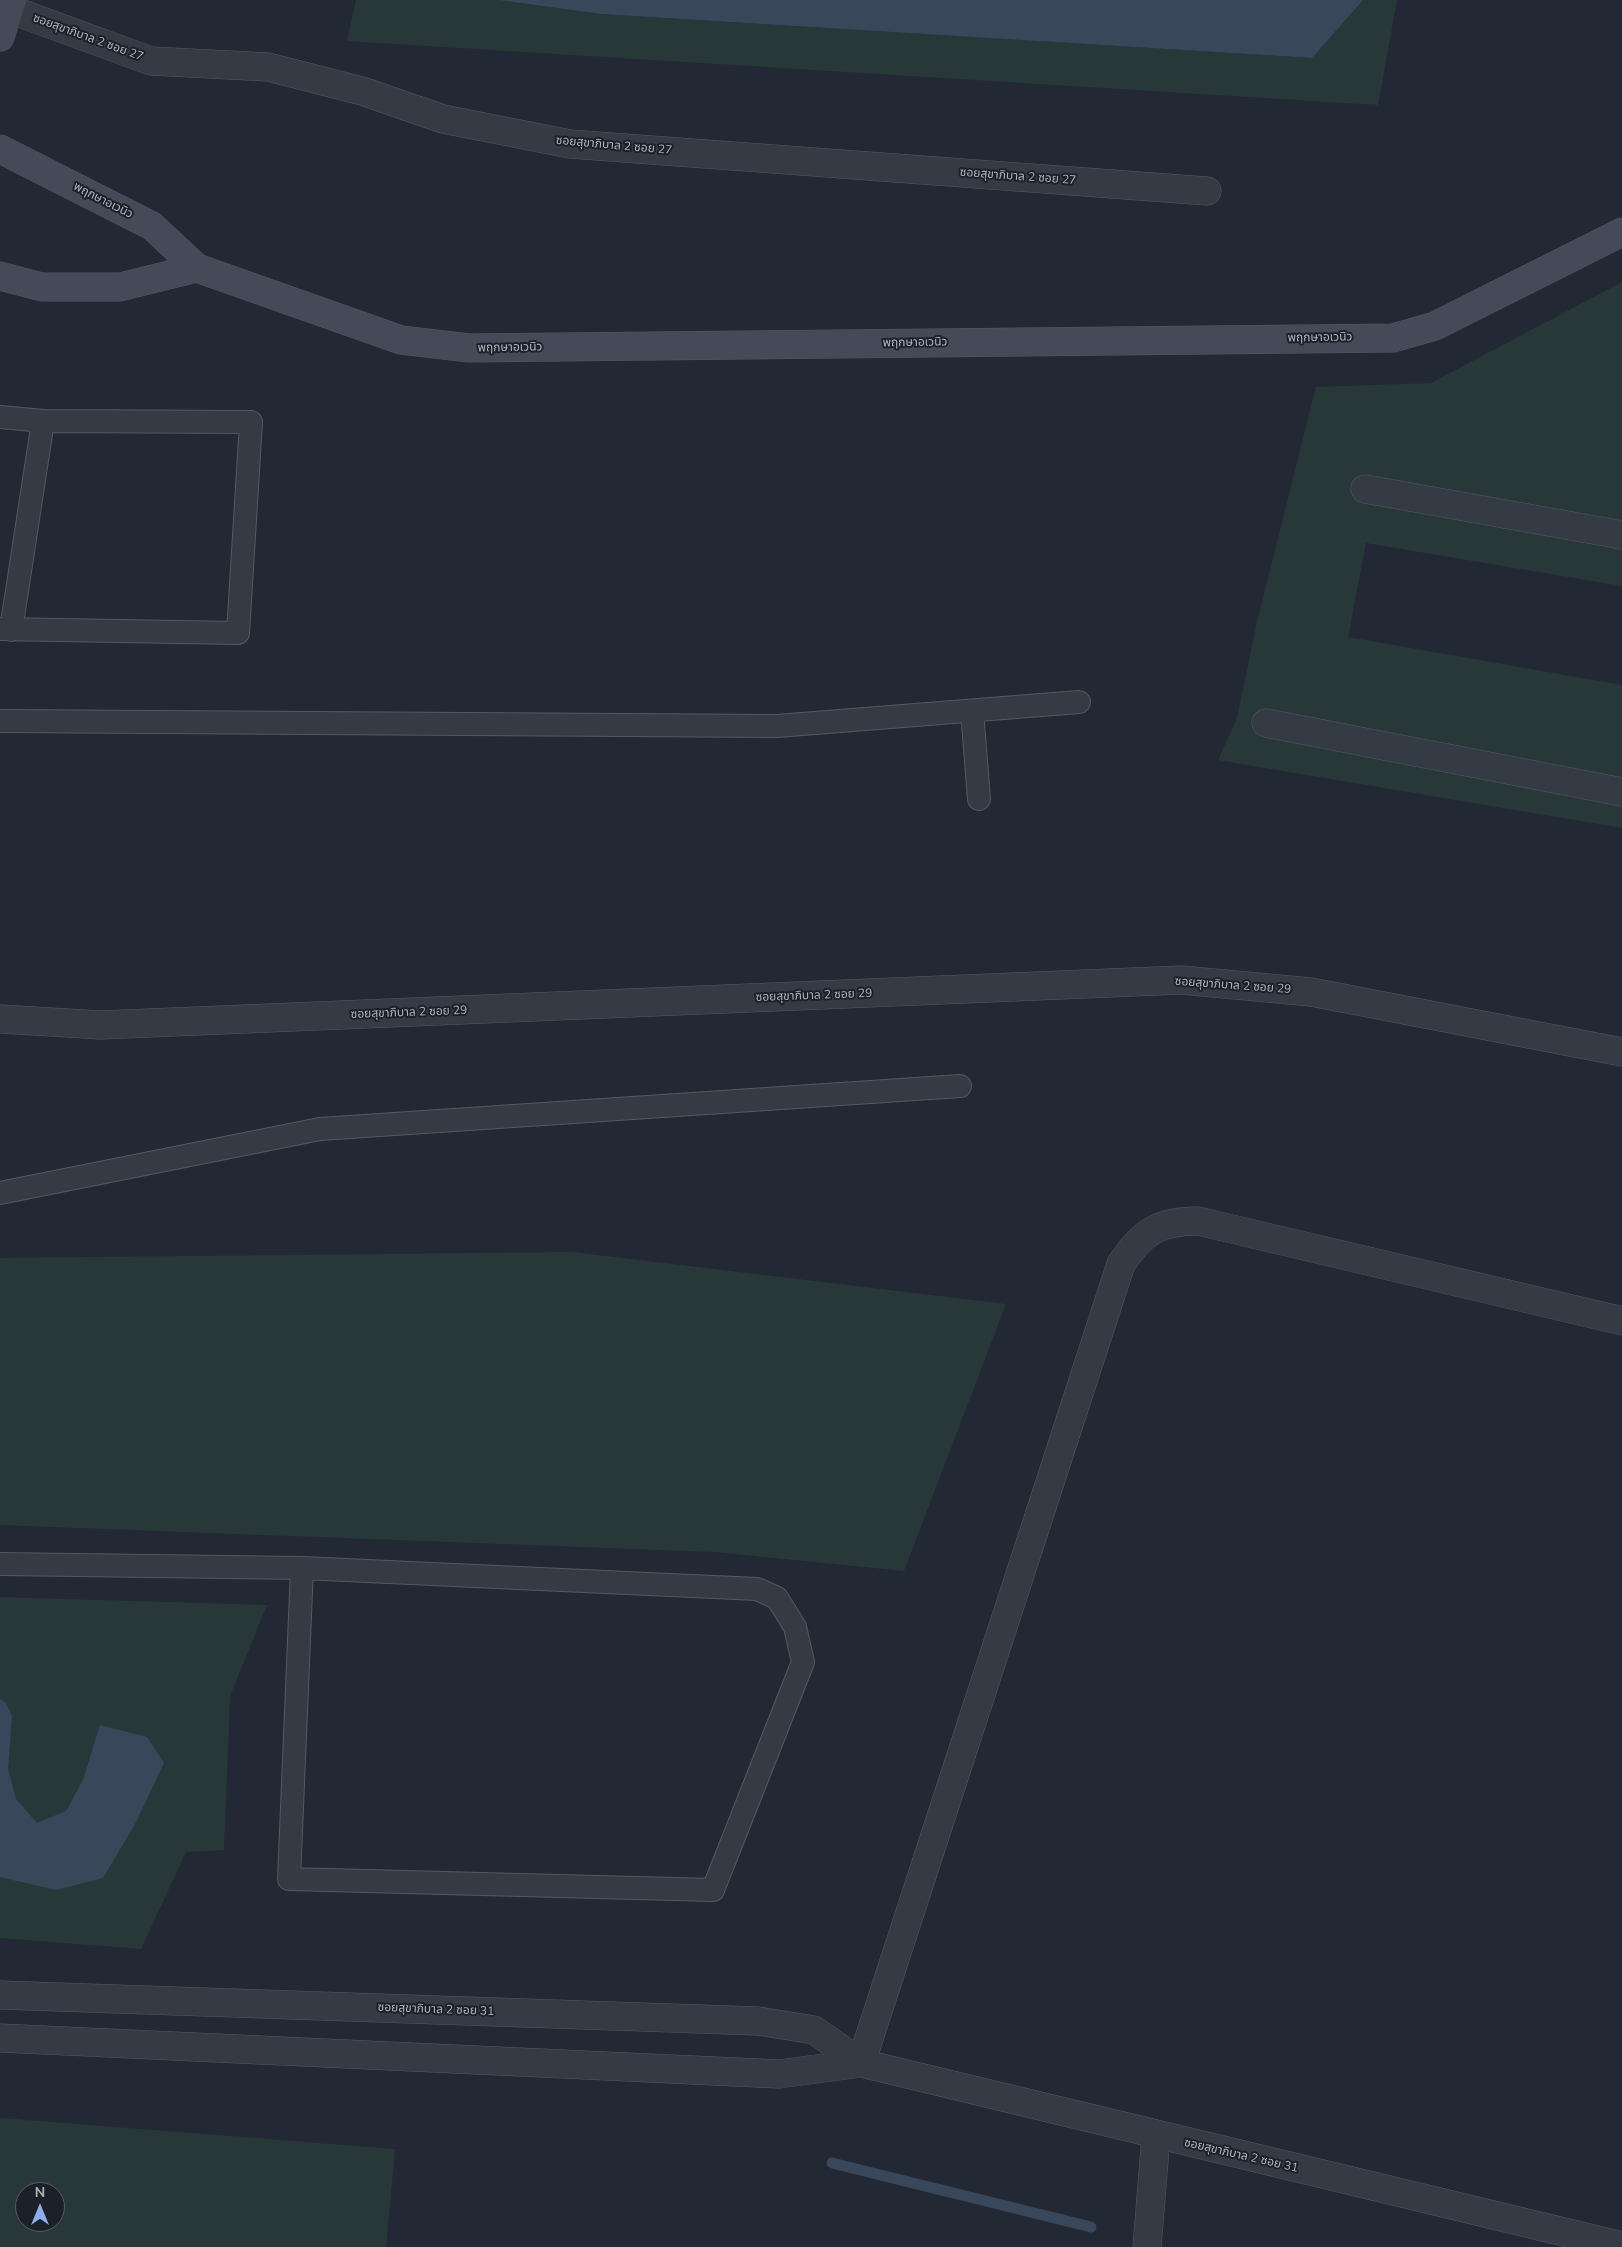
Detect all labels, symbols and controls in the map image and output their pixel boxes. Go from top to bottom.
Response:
street label: ซอยสุขาภิบาล 2 ซอย 27 [31,11,145,65]
street label: ซอยสุขาภิบาล 2 ซอย 27 [555,134,673,158]
street label: ซอยสุขาภิบาล 2 ซอย 27 [959,166,1077,188]
street label: พฤกษาอเวนิว [71,180,135,222]
street label: พฤกษาอเวนิว [1287,330,1353,346]
street label: พฤกษาอเวนิว [882,335,948,351]
street label: พฤกษาอเวนิว [477,340,543,356]
street label: ซอยสุขาภิบาล 2 ซอย 29 [1174,975,1292,997]
street label: ซอยสุขาภิบาล 2 ซอย 29 [755,987,873,1005]
street label: ซอยสุขาภิบาล 2 ซอย 29 [350,1004,468,1022]
street label: ซอยสุขาภิบาล 2 ซอย 31 [377,2001,495,2019]
street label: ซอยสุขาภิบาล 2 ซอย 31 [1183,2136,1299,2176]
north arrow [15,2182,65,2232]
text: N [35,2183,45,2202]

